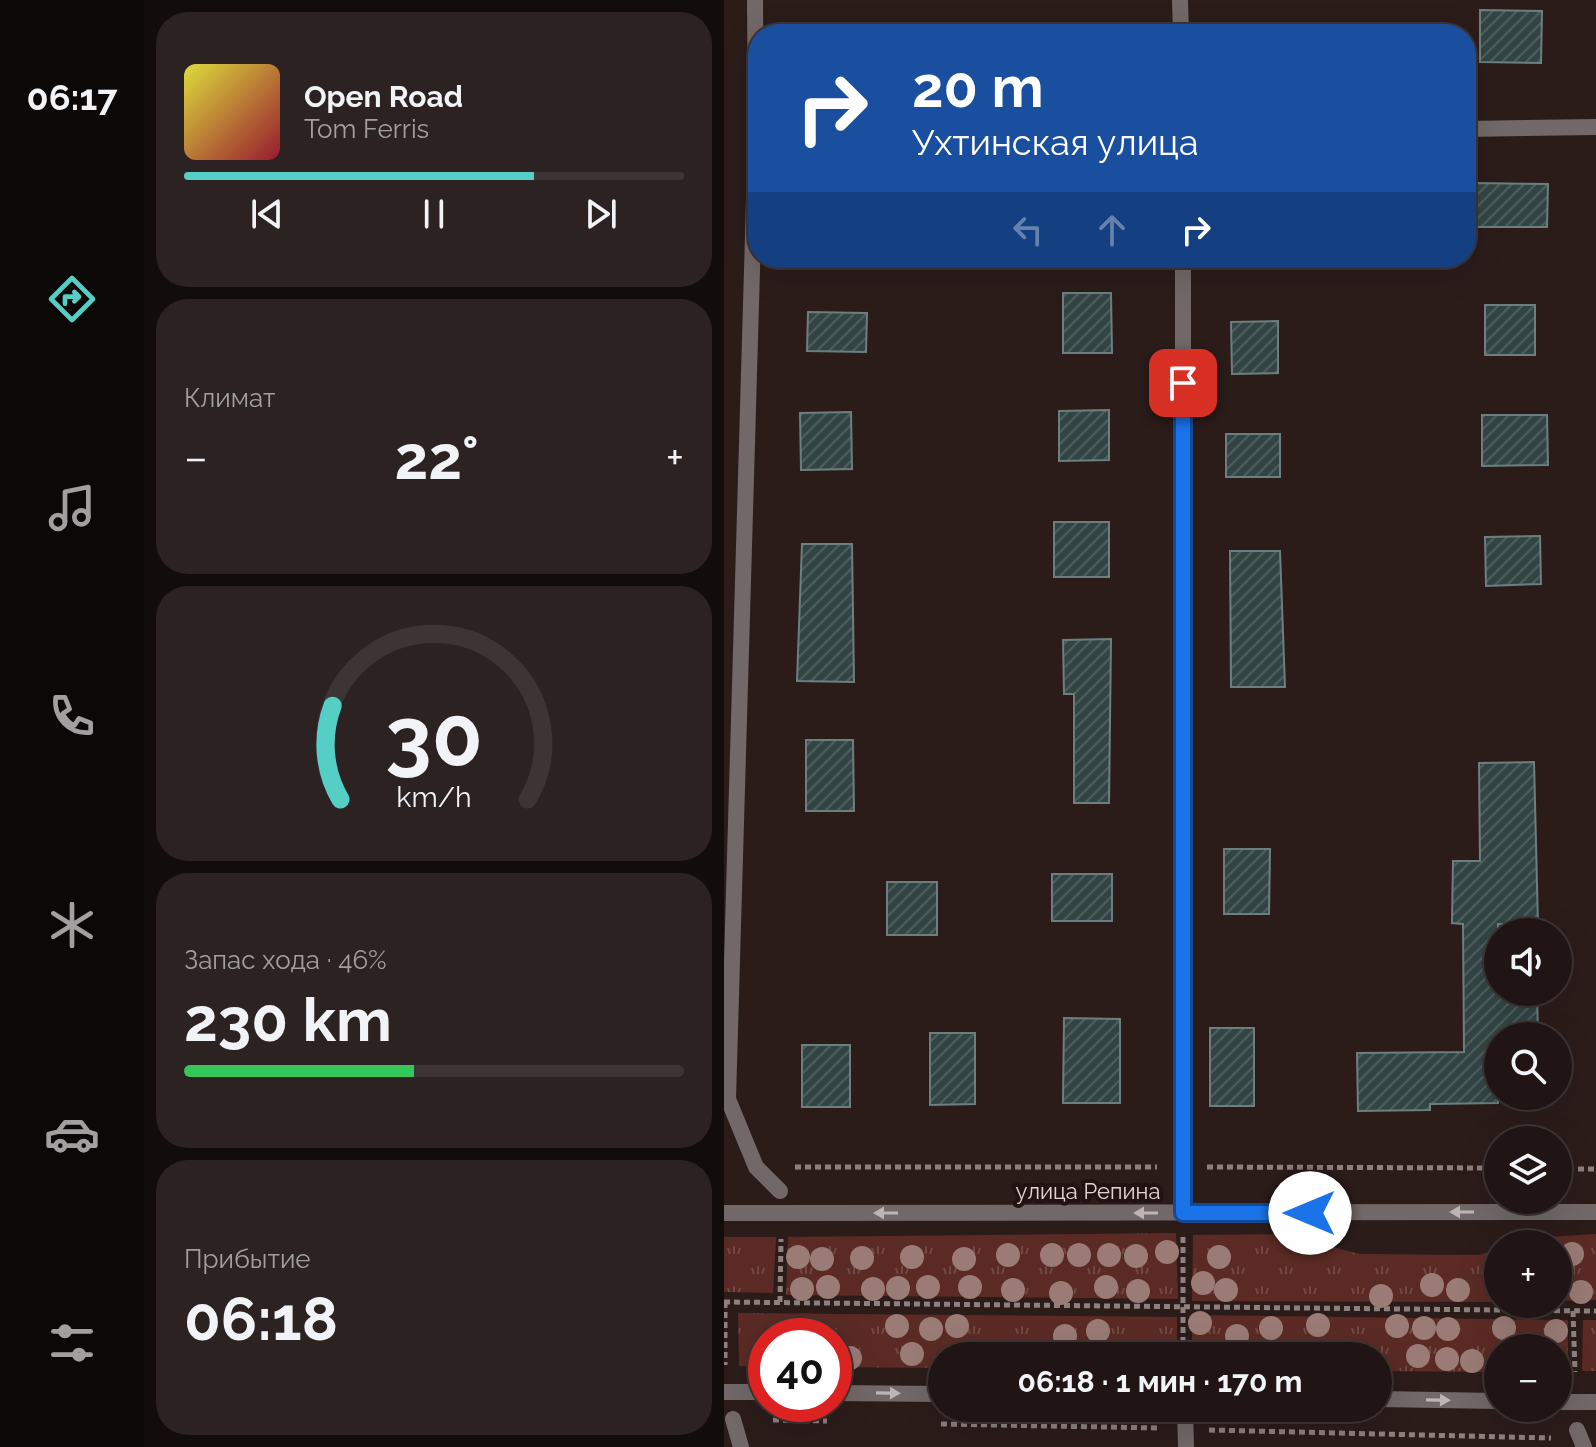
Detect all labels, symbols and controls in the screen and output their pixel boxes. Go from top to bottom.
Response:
text: 20 m [912,54,1044,120]
icon: right [780,56,884,160]
text: 06:17 [27,76,117,118]
text: Open Road [304,79,463,114]
text: Tom Ferris [304,114,429,144]
text: Ухтинская улица [912,121,1199,163]
icon: previous [245,192,289,236]
icon: pause [412,192,456,236]
icon: next [579,192,623,236]
icon: left [1006,208,1050,252]
icon: ahead [1090,208,1134,252]
icon: right [1174,208,1218,252]
icon: directions [44,271,100,327]
pin [1149,349,1217,417]
icon: arrive [1161,361,1205,405]
text: Климат [184,383,275,413]
text: 22° [395,423,479,493]
text: − [184,432,208,483]
text: + [666,432,684,483]
icon: music [44,480,100,536]
text: 30 [385,687,483,784]
icon: phone [44,688,100,744]
text: km/h [396,780,472,814]
icon: climate [44,897,100,953]
map controls [1484,918,1572,1422]
button: sound [1484,918,1572,1006]
text: Запас хода · 46% [184,945,387,975]
text: 230 km [184,985,392,1055]
button: search [1484,1022,1572,1110]
icon: car [44,1106,100,1162]
button: layers [1484,1126,1572,1214]
position arrow [1268,1171,1352,1255]
street label: улица Репина [1016,1178,1160,1204]
one-way arrow [1449,1206,1474,1218]
one-way arrow [873,1207,898,1219]
one-way arrow [1133,1207,1158,1219]
button: + [1484,1230,1572,1318]
text: Прибытие [184,1244,311,1274]
text: 06:18 [184,1284,338,1354]
icon: filters [44,1315,100,1371]
speed limit sign: 40 [748,1318,852,1422]
button: − [1484,1334,1572,1422]
text: 06:18 · 1 мин · 170 m [1018,1364,1302,1399]
one-way arrow [876,1387,901,1400]
one-way arrow [1426,1394,1451,1406]

